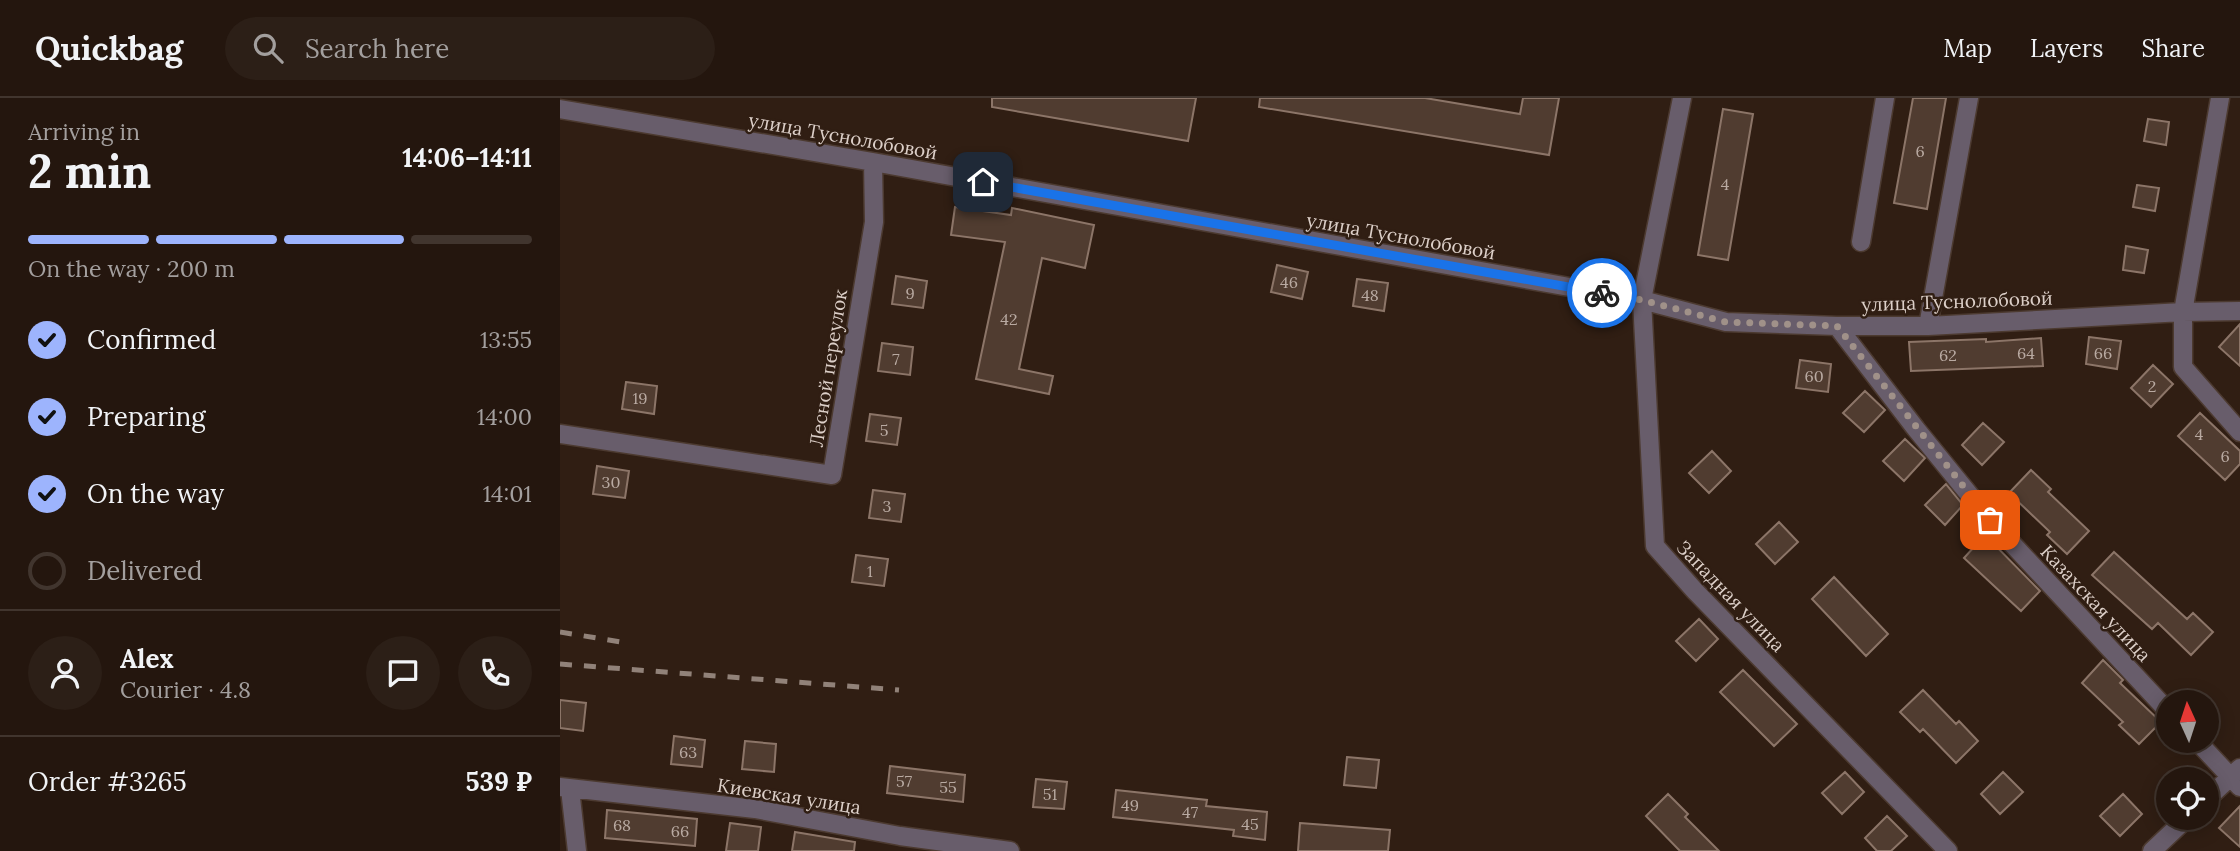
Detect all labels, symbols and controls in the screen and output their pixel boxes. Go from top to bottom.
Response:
search box [225,17,715,80]
text: Quickbag [35,27,183,69]
icon: search [249,29,287,67]
text: Search here [305,32,449,65]
text: Map [1943,33,1992,64]
text: Layers [2030,33,2103,64]
text: Share [2141,33,2205,64]
street label: улица Туснолобовой [747,108,939,164]
text: Arriving in [28,117,140,146]
text: 14:06–14:11 [402,141,532,174]
house number: 6 [1915,141,1925,161]
text: 2 min [28,142,151,201]
pin [953,152,1013,212]
icon: home [964,163,1002,201]
house number: 4 [1721,174,1730,194]
street label: улица Туснолобовой [1305,208,1497,264]
text: On the way · 200 m [28,254,235,283]
courier [1567,258,1637,328]
house number: 46 [1280,272,1298,292]
icon: bike [1583,274,1621,312]
house number: 9 [905,283,915,303]
house number: 48 [1361,285,1379,305]
street label: улица Туснолобовой [1861,286,2053,316]
street label: Лесной переулок [804,287,852,448]
house number: 42 [1000,309,1018,329]
icon: check [28,321,66,359]
text: Confirmed [87,323,216,356]
text: 13:55 [480,325,532,354]
house number: 64 [2017,343,2035,363]
house number: 66 [2094,343,2112,363]
house number: 62 [1939,345,1957,365]
house number: 7 [892,349,900,369]
house number: 60 [1804,366,1824,386]
house number: 2 [2148,376,2156,396]
house number: 19 [632,388,648,408]
icon: check [28,398,66,436]
text: Preparing [87,400,206,433]
text: 14:00 [477,402,532,431]
house number: 5 [880,420,888,440]
house number: 4 [2195,424,2204,444]
house number: 6 [2220,446,2230,466]
house number: 30 [602,472,620,492]
icon: check [28,475,66,513]
text: On the way [87,477,224,510]
text: 14:01 [483,479,532,508]
pin [1960,490,2020,550]
house number: 3 [883,496,892,516]
icon: bag [1971,501,2009,539]
street label: Западная улица [1672,535,1790,657]
street label: Казахская улица [2036,539,2157,667]
text: Delivered [87,554,203,587]
house number: 1 [867,561,873,581]
button: person [28,636,102,710]
button: chat [366,636,440,710]
button: phone [458,636,532,710]
text: Alex [120,642,174,675]
text: Courier · 4.8 [120,675,251,704]
north arrow [2156,690,2219,752]
map controls [2156,690,2219,830]
house number: 63 [679,742,697,762]
text: Order #3265 [28,765,187,798]
text: 539 ₽ [465,765,532,798]
button: locate [2156,767,2219,830]
house number: 57 [896,771,913,791]
street label: Киевская улица [715,773,863,819]
house number: 55 [939,777,957,797]
house number: 51 [1043,784,1057,804]
house number: 49 [1121,795,1139,815]
house number: 47 [1182,802,1199,822]
house number: 45 [1241,814,1259,834]
house number: 68 [613,815,631,835]
house number: 66 [671,821,689,841]

